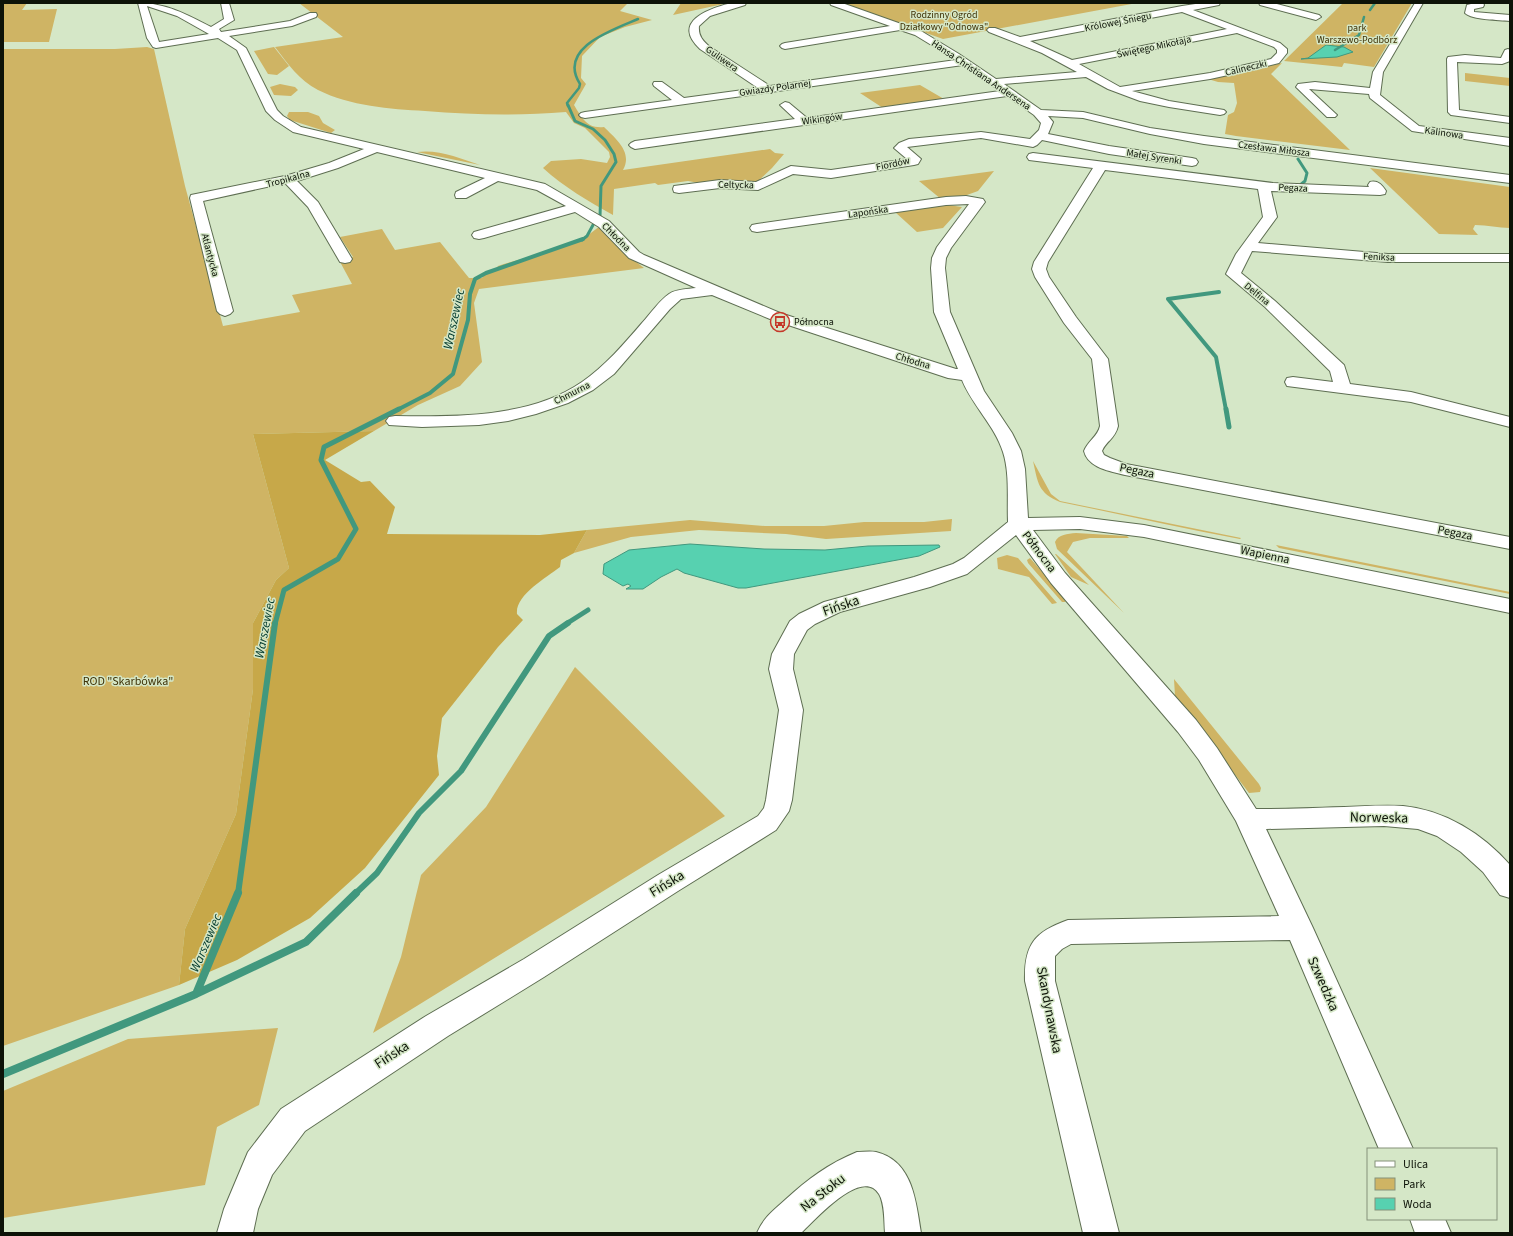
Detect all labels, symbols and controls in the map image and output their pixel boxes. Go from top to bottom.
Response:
park label: Rodzinny Ogród Działkowy "Odnowa" [900,8,988,34]
street label: Królowej Śniegu [1083,9,1153,35]
park label: park Warszewo-Podbórz [1317,21,1397,47]
street label: Świętego Mikołaja [1116,32,1192,62]
street label: Hansa Christiana Andersena [928,36,1034,114]
street label: Guliwera [703,43,741,75]
street label: Calineczki [1224,56,1268,80]
street label: Gwiazdy Polarnej [738,76,812,100]
street label: Wikingów [801,109,843,129]
street label: Kalinowa [1424,123,1464,143]
street label: Czesława Miłosza [1237,138,1311,160]
street label: Małej Syrenki [1125,146,1183,168]
street label: Fiordów [875,154,911,174]
street label: Tropikalna [265,166,311,192]
street label: Celtycka [718,178,754,192]
street label: Pegaza [1278,180,1308,196]
street label: Lapońska [847,202,889,222]
street label: Chłodna [598,219,634,255]
street label: Atlantycka [198,232,222,278]
street label: Feniksa [1363,249,1395,265]
street label: Delfina [1241,279,1273,309]
water label: Warszewiec [439,287,469,351]
bus stop icon: Północna [769,311,791,333]
place label: Północna [794,315,834,329]
street label: Chłodna [894,349,932,373]
street label: Chmurna [552,378,592,408]
street label: Pegaza [1118,459,1156,483]
street label: Pegaza [1436,521,1474,545]
street label: Północna [1018,528,1060,576]
street label: Wapienna [1239,541,1291,569]
street label: Fińska [820,590,862,622]
water label: Warszewiec [250,596,280,660]
park label: ROD "Skarbówka" [83,673,173,690]
street label: Norweska [1350,807,1408,829]
street label: Fińska [646,866,688,902]
water label: Warszewiec [186,911,226,975]
street label: Szwedzka [1302,953,1344,1015]
street label: Skandynawska [1031,965,1067,1055]
street label: Fińska [371,1036,413,1074]
legend [1367,1148,1497,1220]
text: Ulica [1403,1156,1428,1173]
street label: Na Stoku [796,1169,850,1217]
text: Park [1403,1176,1425,1193]
text: Woda [1403,1196,1432,1213]

